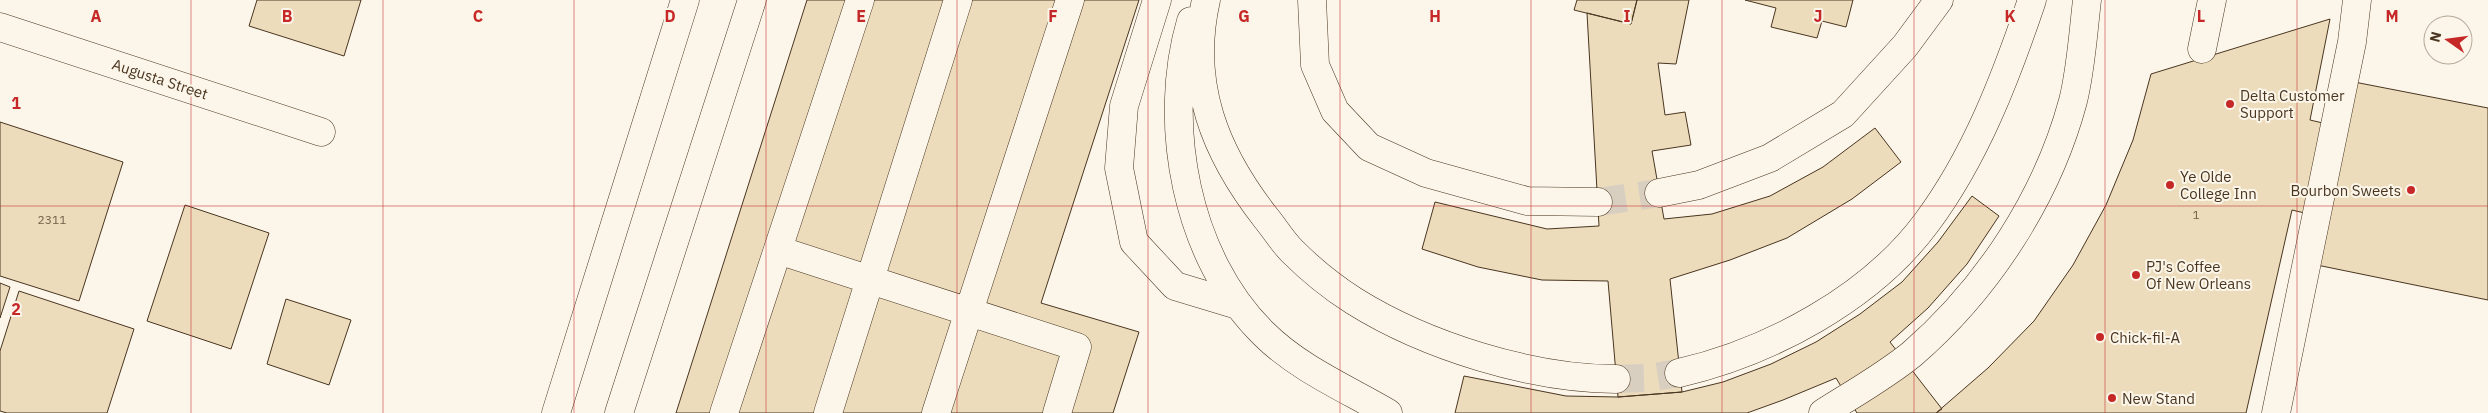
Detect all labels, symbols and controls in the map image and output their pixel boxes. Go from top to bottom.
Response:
text: A [91,6,102,26]
text: B [282,6,293,26]
text: C [473,6,483,26]
text: D [664,6,676,26]
text: E [856,6,866,26]
text: F [1048,6,1058,26]
text: G [1238,6,1250,26]
text: H [1429,6,1441,26]
text: I [1624,6,1631,26]
text: J [1814,6,1822,26]
text: K [2004,6,2016,26]
text: L [2197,6,2205,26]
text: M [2385,6,2399,26]
north arrow [2423,15,2473,65]
text: N [2425,30,2445,44]
street label: Augusta Street [110,55,210,103]
place label: Delta Customer Support [2240,86,2345,122]
text: 1 [11,93,21,113]
marker: Delta Customer Support [2224,98,2236,110]
place label: Ye Olde College Inn [2180,167,2257,203]
marker: Ye Olde College Inn [2164,179,2176,191]
place label: Bourbon Sweets [2290,181,2401,200]
marker: Bourbon Sweets [2405,184,2417,196]
house number: 1 [2192,207,2200,222]
house number: 2311 [38,212,66,227]
place label: PJ's Coffee Of New Orleans [2146,257,2251,293]
marker: PJ's Coffee Of New Orleans [2130,269,2142,281]
text: 2 [11,299,21,319]
place label: Chick-fil-A [2110,328,2180,347]
marker: Chick-fil-A [2094,331,2106,343]
place label: New Stand [2122,389,2195,408]
marker: New Stand [2106,392,2118,404]

